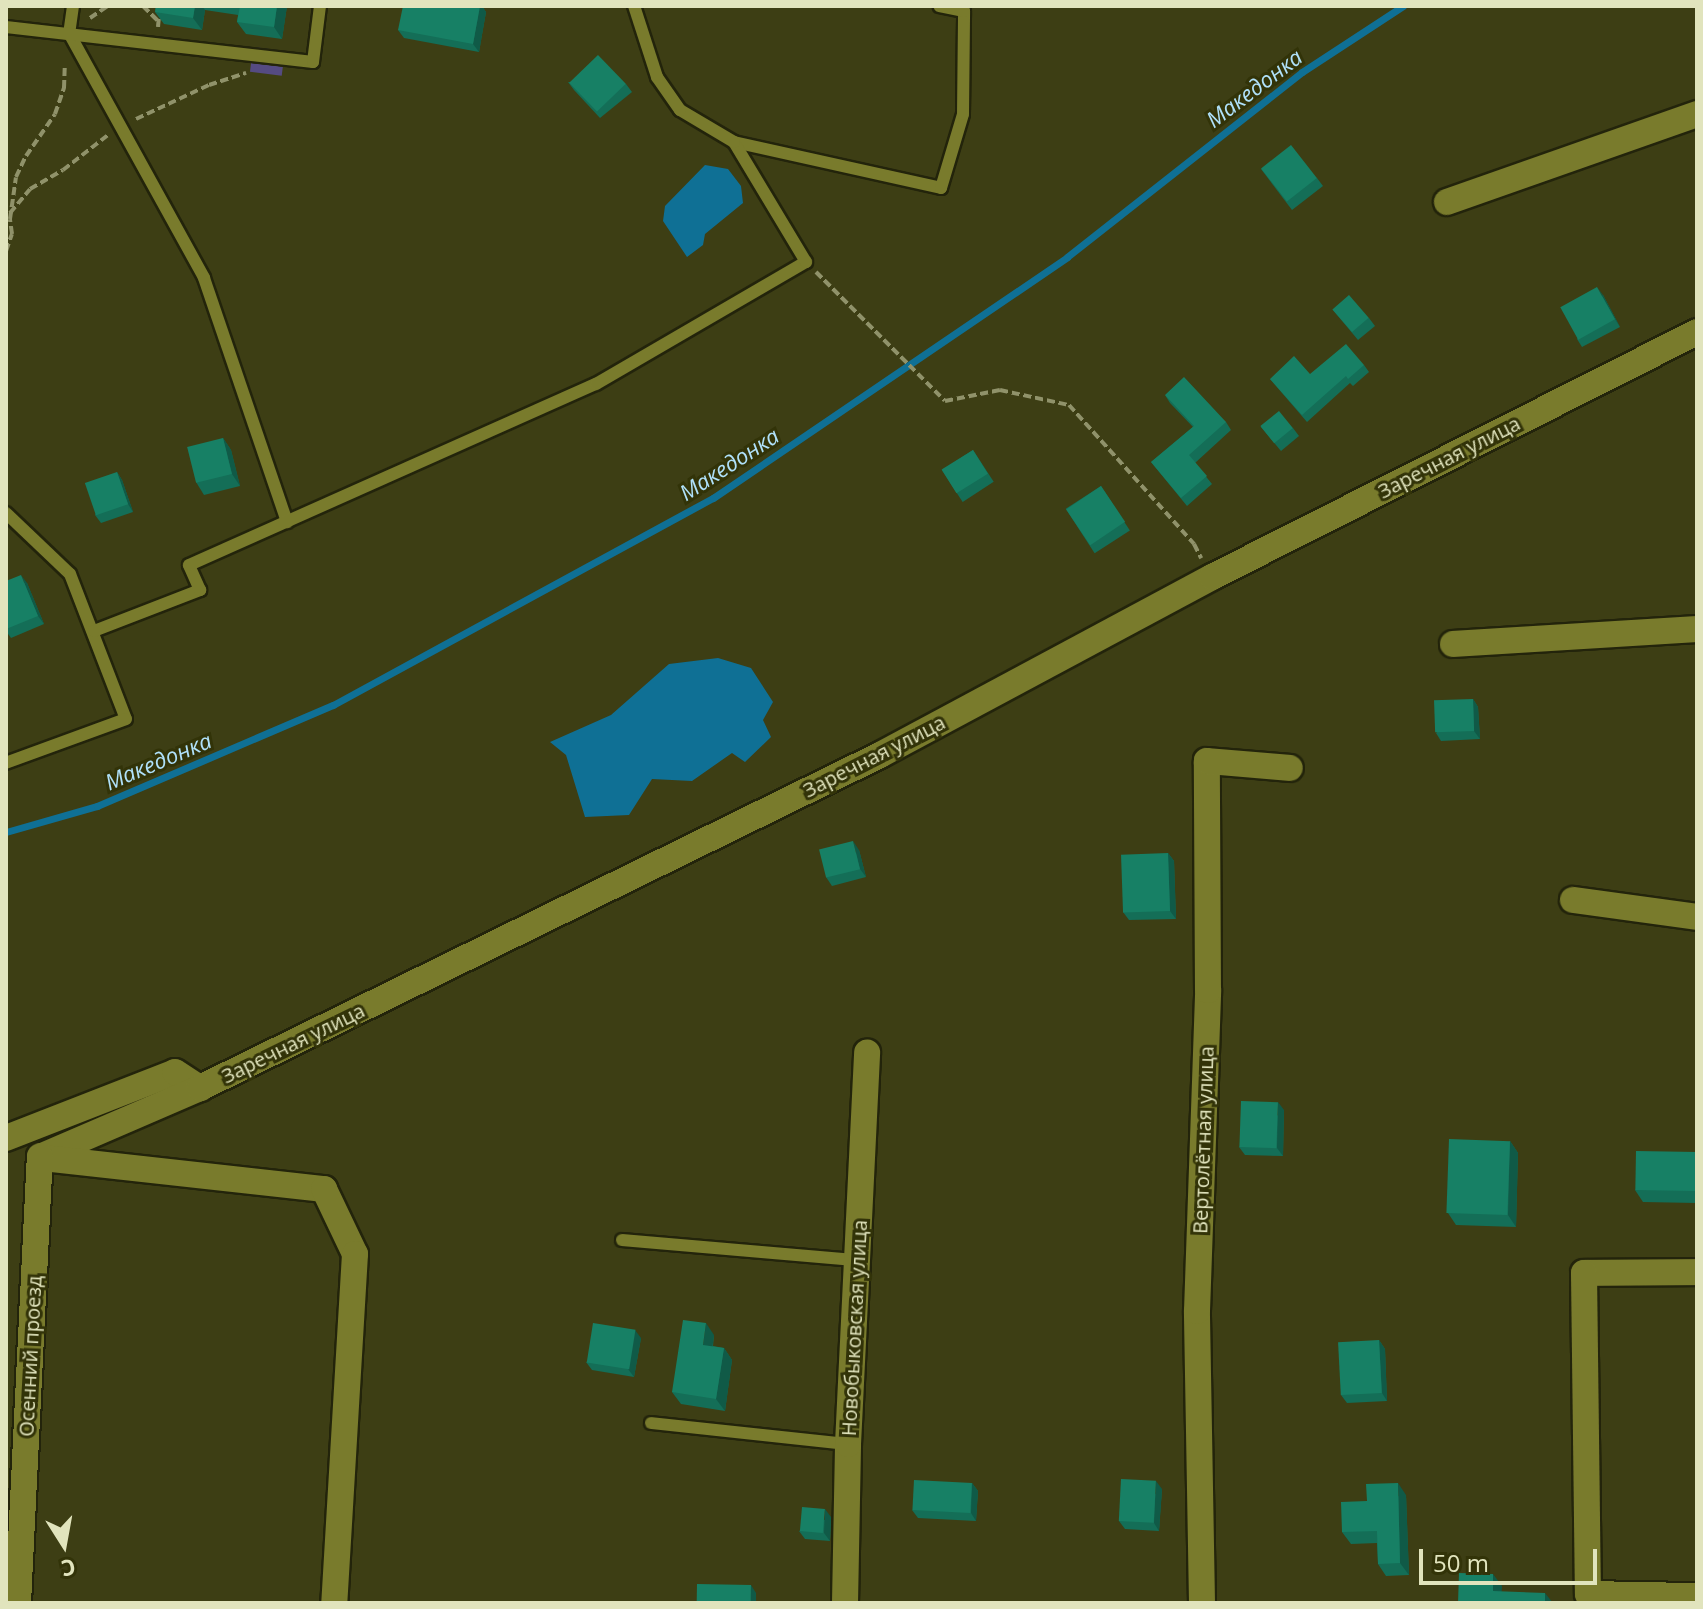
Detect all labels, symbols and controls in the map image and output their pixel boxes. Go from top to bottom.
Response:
water label: Македонка [1201,43,1307,133]
street label: Заречная улица [1374,411,1524,503]
water label: Македонка [674,422,784,506]
street label: Заречная улица [799,710,949,802]
water label: Македонка [101,727,215,795]
street label: Заречная улица [218,998,368,1088]
street label: Вертолётная улица [1188,1046,1218,1234]
street label: Новобыковская улица [836,1219,872,1437]
street label: Осенний проезд [14,1275,46,1437]
north arrow [24,1505,104,1585]
scale bar [1423,1533,1601,1583]
text: 50 m [1433,1546,1489,1579]
text: С [59,1552,78,1585]

